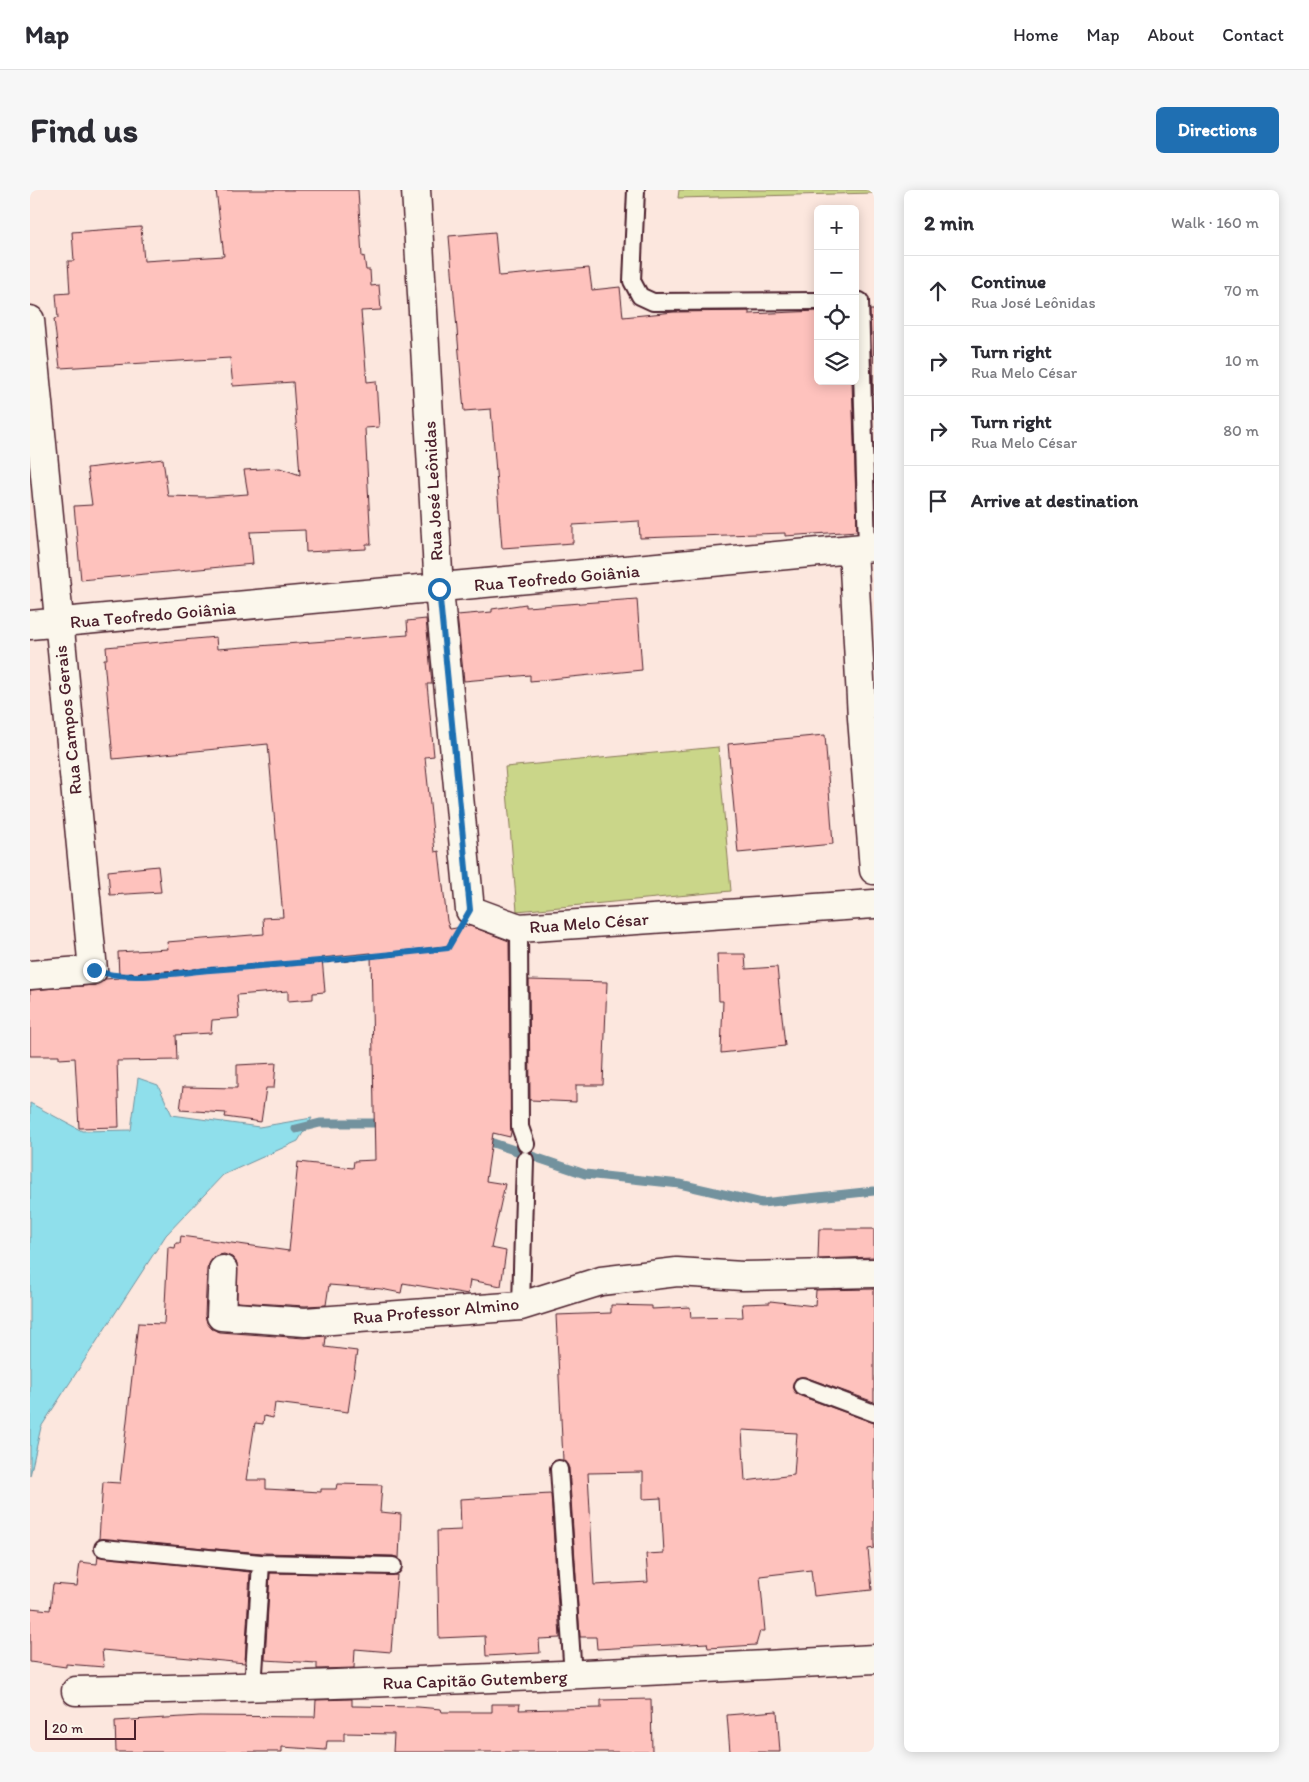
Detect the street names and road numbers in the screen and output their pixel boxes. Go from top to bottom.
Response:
street label: Rua José Leônidas [418,420,448,562]
street label: Rua Teofredo Goiânia [473,560,642,596]
street label: Rua Teofredo Goiânia [69,597,238,633]
street label: Rua Campos Gerais [49,644,87,796]
street label: Rua Melo César [529,908,650,938]
street label: Rua Professor Almino [352,1293,520,1329]
street label: Rua Capitão Gutemberg [382,1666,569,1694]

